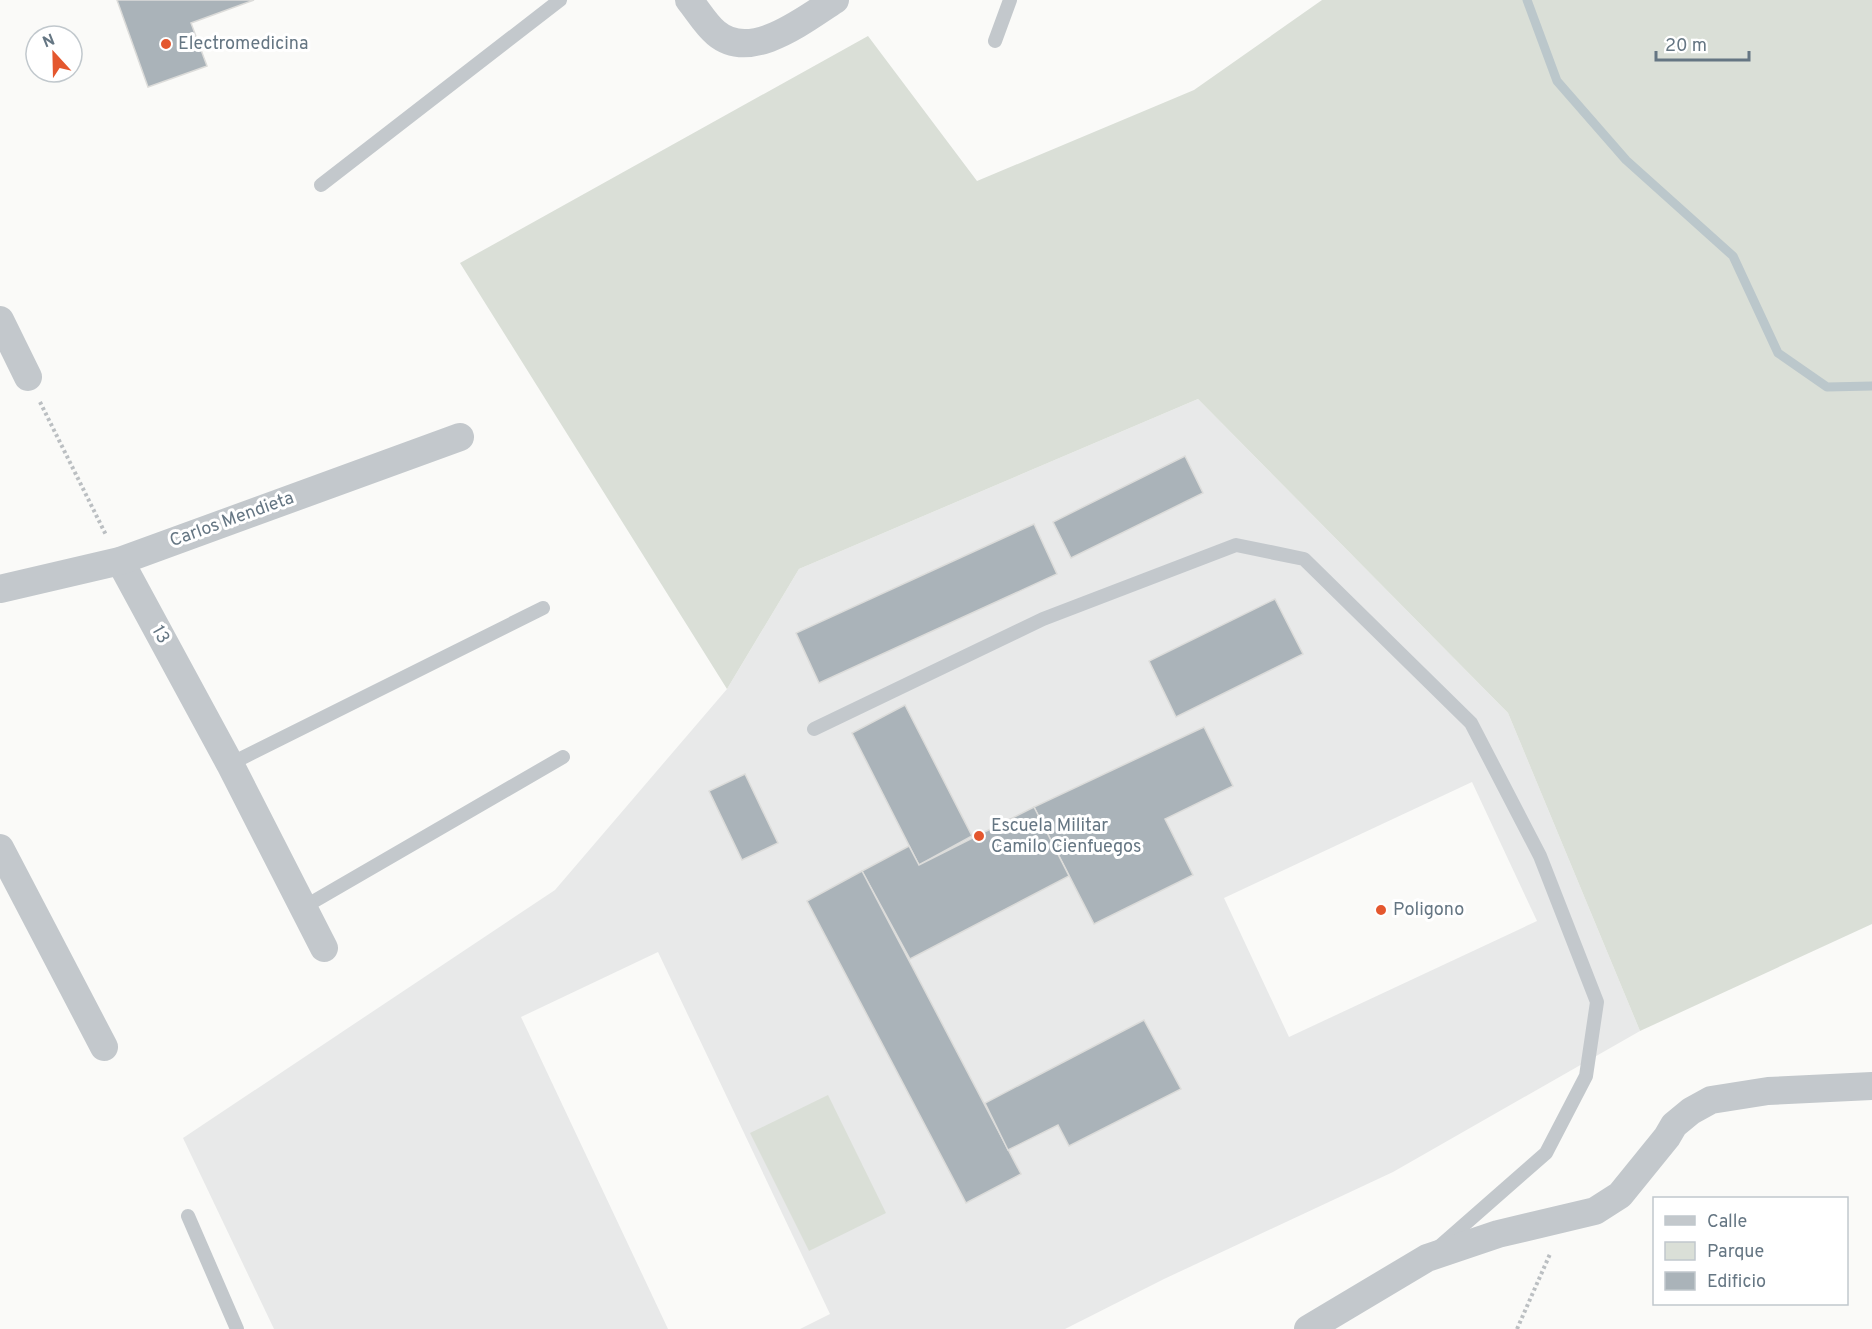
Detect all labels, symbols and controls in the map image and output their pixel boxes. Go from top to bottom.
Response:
north arrow [24,24,84,84]
scale bar [1656,24,1749,62]
text: N [40,31,58,53]
place label: Electromedicina [178,33,308,56]
text: 20 m [1665,35,1707,58]
marker: Electromedicina [159,37,173,51]
street label: Carlos Mendieta [167,487,297,553]
street label: 13 [146,622,174,648]
place label: Escuela Militar Camilo Cienfuegos [991,815,1141,859]
marker: Escuela Militar Camilo Cienfuegos [972,829,986,843]
place label: Poligono [1393,899,1464,922]
marker: Poligono [1374,903,1388,917]
legend [1653,1197,1848,1305]
text: Calle [1707,1211,1747,1234]
text: Parque [1707,1241,1764,1264]
text: Edificio [1707,1271,1766,1294]

